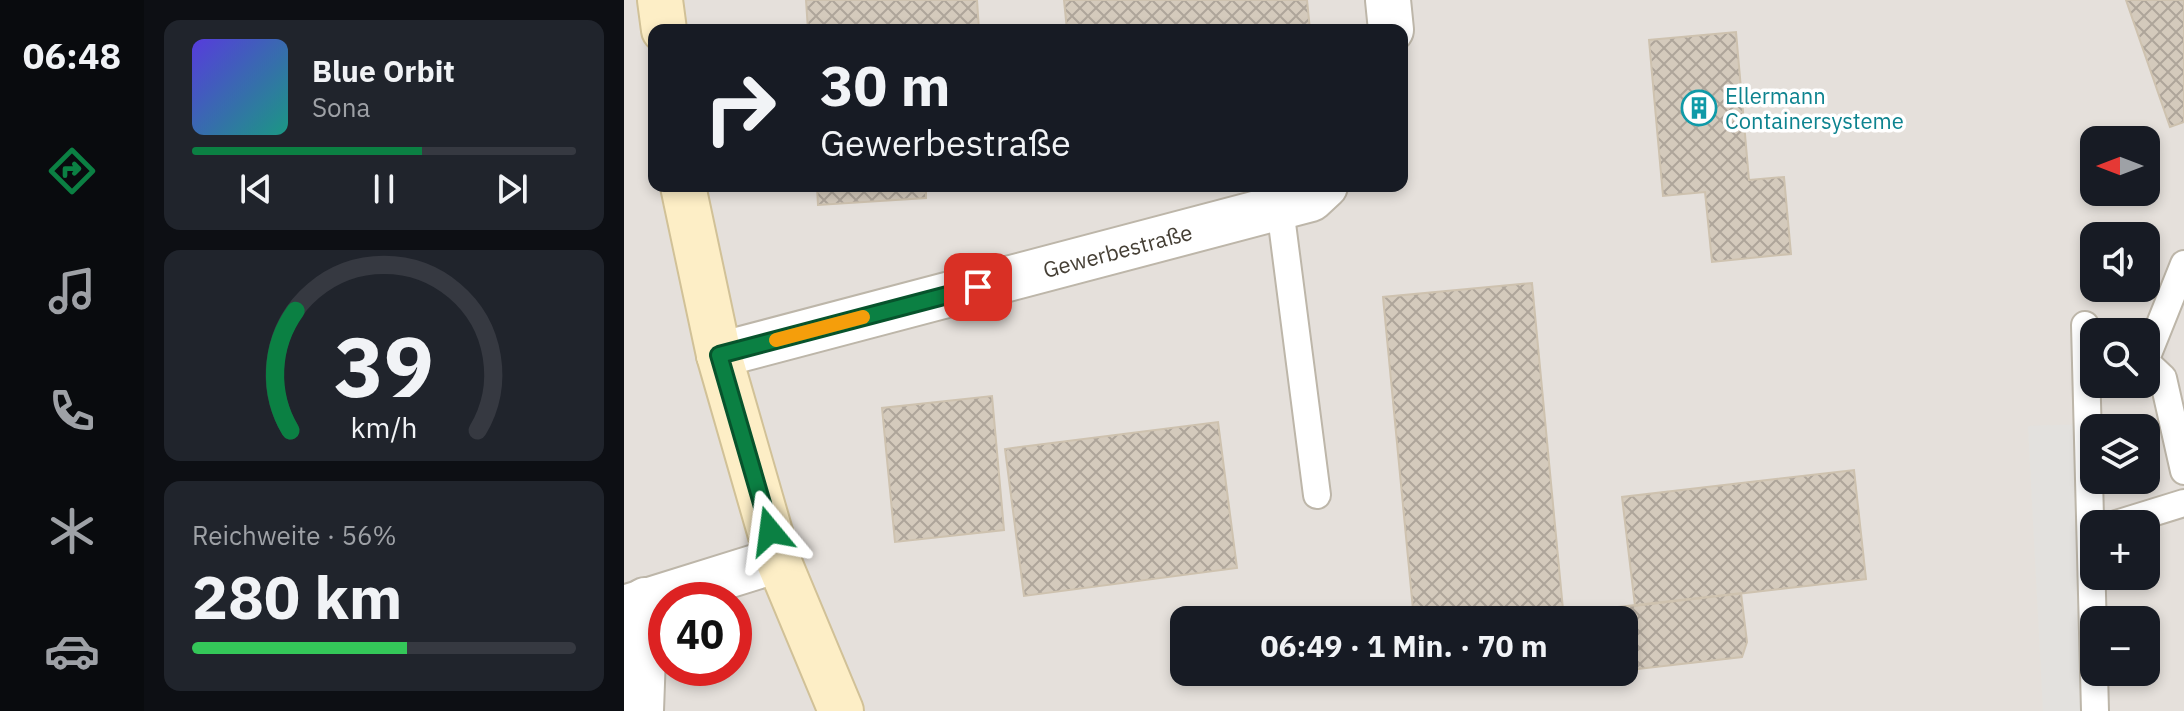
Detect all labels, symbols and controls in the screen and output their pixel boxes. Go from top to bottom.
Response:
text: 06:48 [23,32,121,79]
text: 30 m [820,49,950,121]
text: Blue Orbit [312,51,455,90]
icon: right [688,56,792,160]
place label: Ellermann Containersysteme [1725,81,1904,135]
building icon: Ellermann Containersysteme [1680,89,1718,127]
text: Sona [312,90,370,124]
text: Gewerbestraße [820,119,1071,166]
north arrow [2080,126,2160,206]
map controls [2080,126,2160,686]
icon: directions [44,143,100,199]
icon: previous [234,167,278,211]
icon: pause [362,167,406,211]
icon: next [490,167,534,211]
street label: Gewerbestraße [1040,216,1195,284]
button: sound [2080,222,2160,302]
pin [944,253,1012,321]
icon: music [44,263,100,319]
icon: arrive [956,265,1000,309]
text: 39 [334,312,434,420]
button: search [2080,318,2160,398]
icon: phone [44,383,100,439]
text: km/h [350,410,418,447]
button: layers [2080,414,2160,494]
position arrow [728,489,812,573]
icon: climate [44,503,100,559]
button: + [2080,510,2160,590]
text: Reichweite · 56% [192,518,397,552]
text: 280 km [192,557,402,636]
speed limit sign: 40 [648,582,752,686]
button: − [2080,606,2160,686]
icon: car [44,623,100,679]
text: 06:49 · 1 Min. · 70 m [1260,626,1548,665]

